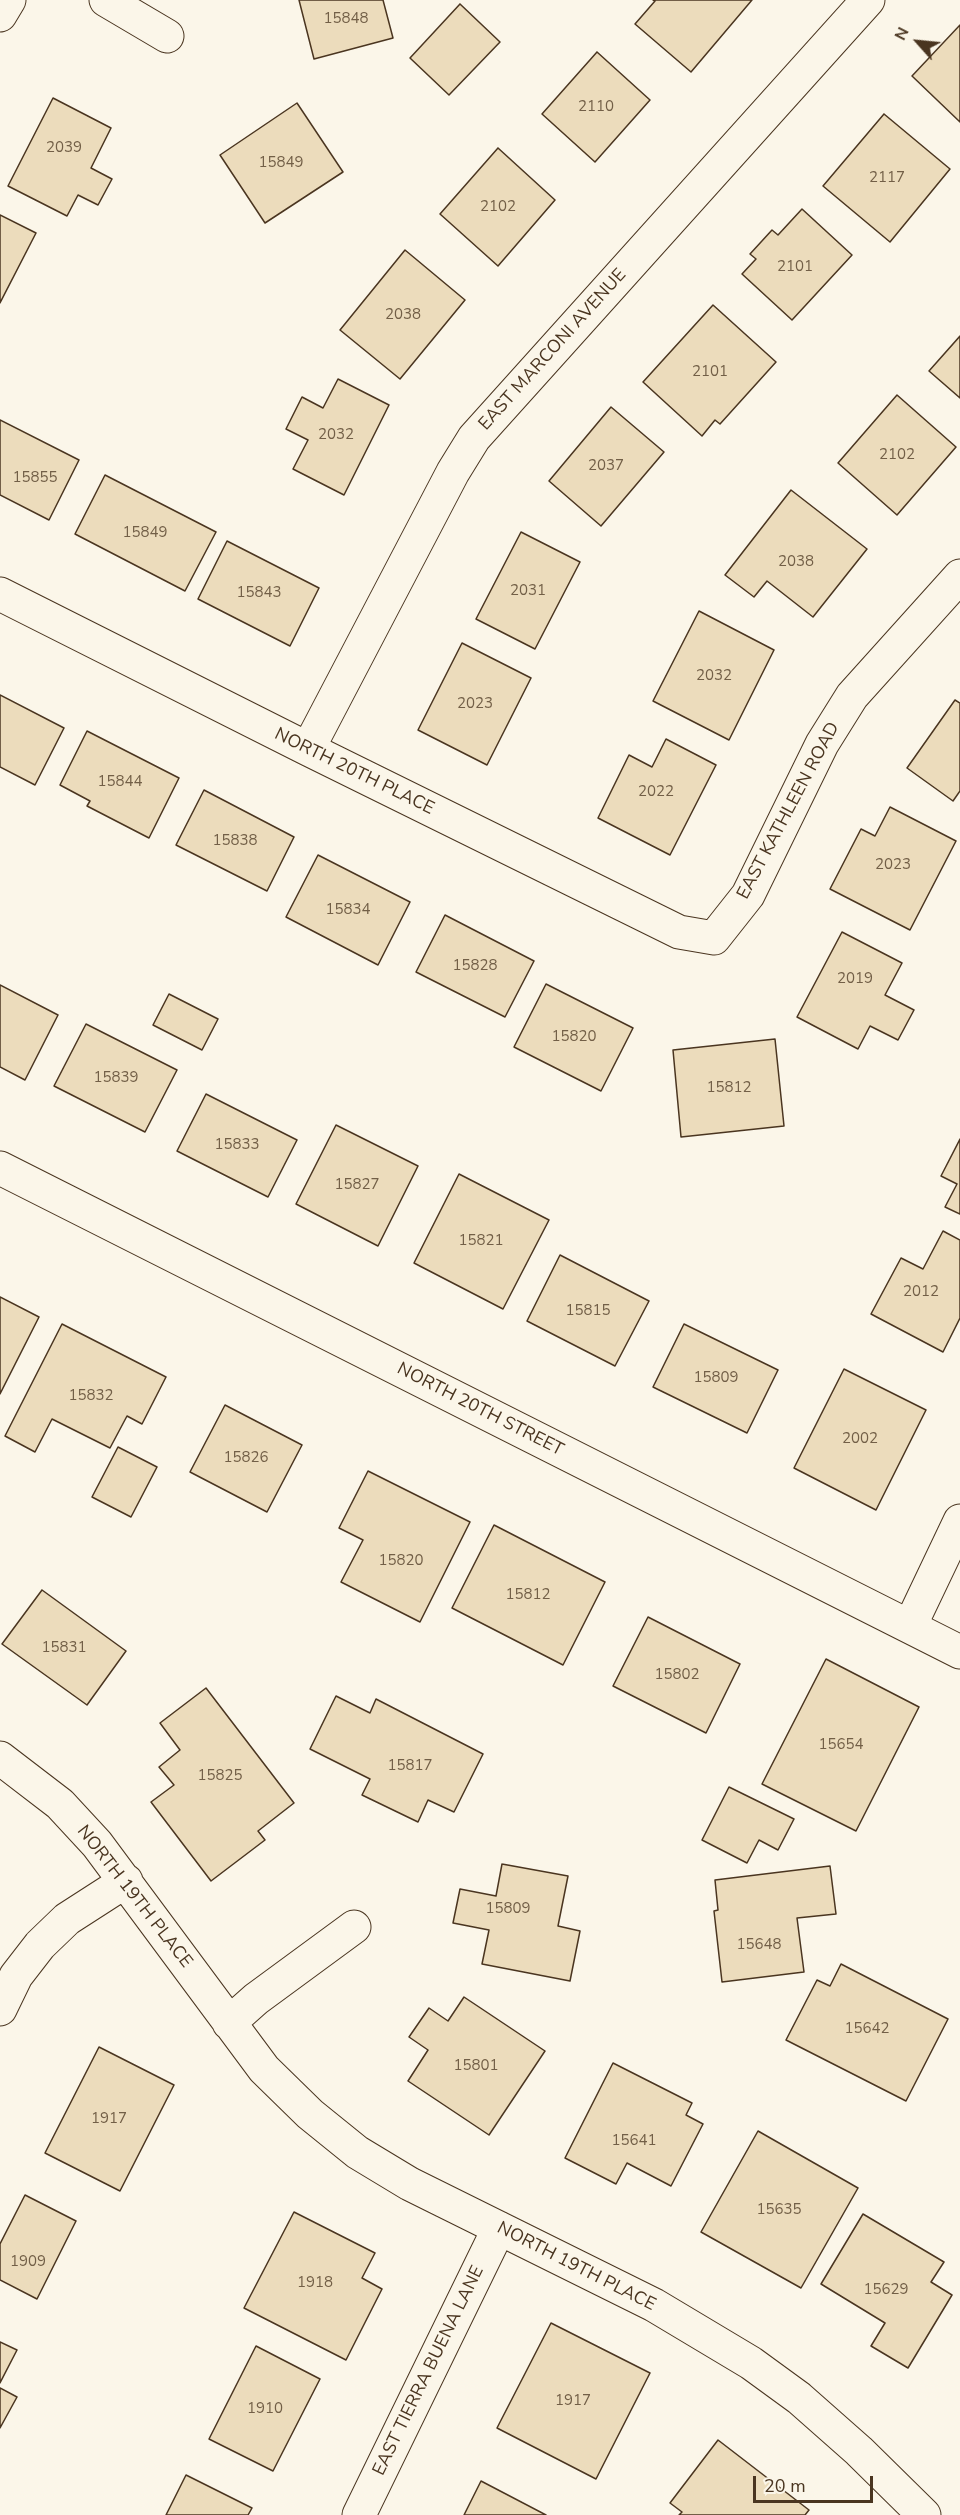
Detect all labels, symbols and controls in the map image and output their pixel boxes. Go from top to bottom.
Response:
house number: 15848 [324,10,368,28]
north arrow [888,12,948,72]
text: N [889,24,914,44]
house number: 2110 [578,98,614,116]
house number: 2039 [46,139,82,157]
house number: 15849 [259,154,303,172]
house number: 2117 [869,169,905,187]
house number: 2102 [480,198,516,216]
house number: 2101 [777,258,813,276]
street label: EAST MARCONI AVENUE [475,265,631,435]
house number: 2038 [385,306,421,324]
house number: 2101 [692,363,728,381]
house number: 2032 [318,426,354,444]
house number: 2102 [879,446,915,464]
house number: 2037 [588,457,624,475]
house number: 15855 [13,469,57,487]
house number: 15849 [123,524,167,542]
house number: 2038 [778,553,814,571]
house number: 2031 [510,582,546,600]
house number: 15843 [237,584,281,602]
house number: 2032 [696,667,732,685]
house number: 2023 [457,695,493,713]
street label: EAST KATHLEEN ROAD [733,719,845,903]
street label: NORTH 20TH PLACE [271,724,437,820]
house number: 15844 [98,773,142,791]
house number: 2022 [638,783,674,801]
house number: 15838 [213,832,257,850]
house number: 2023 [875,856,911,874]
house number: 15834 [326,901,370,919]
house number: 15828 [453,957,497,975]
house number: 2019 [837,970,873,988]
house number: 15820 [552,1028,596,1046]
house number: 15839 [94,1069,138,1087]
house number: 15812 [707,1079,751,1097]
house number: 15833 [215,1136,259,1154]
house number: 15827 [335,1176,379,1194]
house number: 15821 [459,1232,503,1250]
house number: 2012 [903,1283,939,1301]
house number: 15815 [566,1302,610,1320]
street label: NORTH 20TH STREET [393,1359,567,1461]
house number: 15809 [694,1369,738,1387]
house number: 15832 [69,1387,113,1405]
house number: 2002 [842,1430,878,1448]
house number: 15826 [224,1449,268,1467]
house number: 15820 [379,1552,423,1570]
house number: 15812 [506,1586,550,1604]
house number: 15831 [42,1639,86,1657]
house number: 15802 [655,1666,699,1684]
house number: 15654 [819,1736,863,1754]
house number: 15817 [388,1757,432,1775]
house number: 15825 [198,1767,242,1785]
street label: NORTH 19TH PLACE [72,1821,196,1973]
house number: 15809 [486,1900,530,1918]
house number: 15648 [737,1936,781,1954]
house number: 15642 [845,2020,889,2038]
house number: 15801 [454,2057,498,2075]
house number: 1917 [91,2110,127,2128]
house number: 15641 [612,2132,656,2150]
house number: 15635 [757,2201,801,2219]
street label: NORTH 19TH PLACE [493,2218,659,2316]
house number: 1909 [10,2253,46,2271]
street label: EAST TIERRA BUENA LANE [369,2263,489,2479]
house number: 1918 [297,2274,333,2292]
house number: 15629 [864,2281,908,2299]
house number: 1917 [555,2392,591,2410]
house number: 1910 [247,2400,283,2418]
scale bar [756,2464,876,2502]
text: 20 m [764,2474,806,2498]

